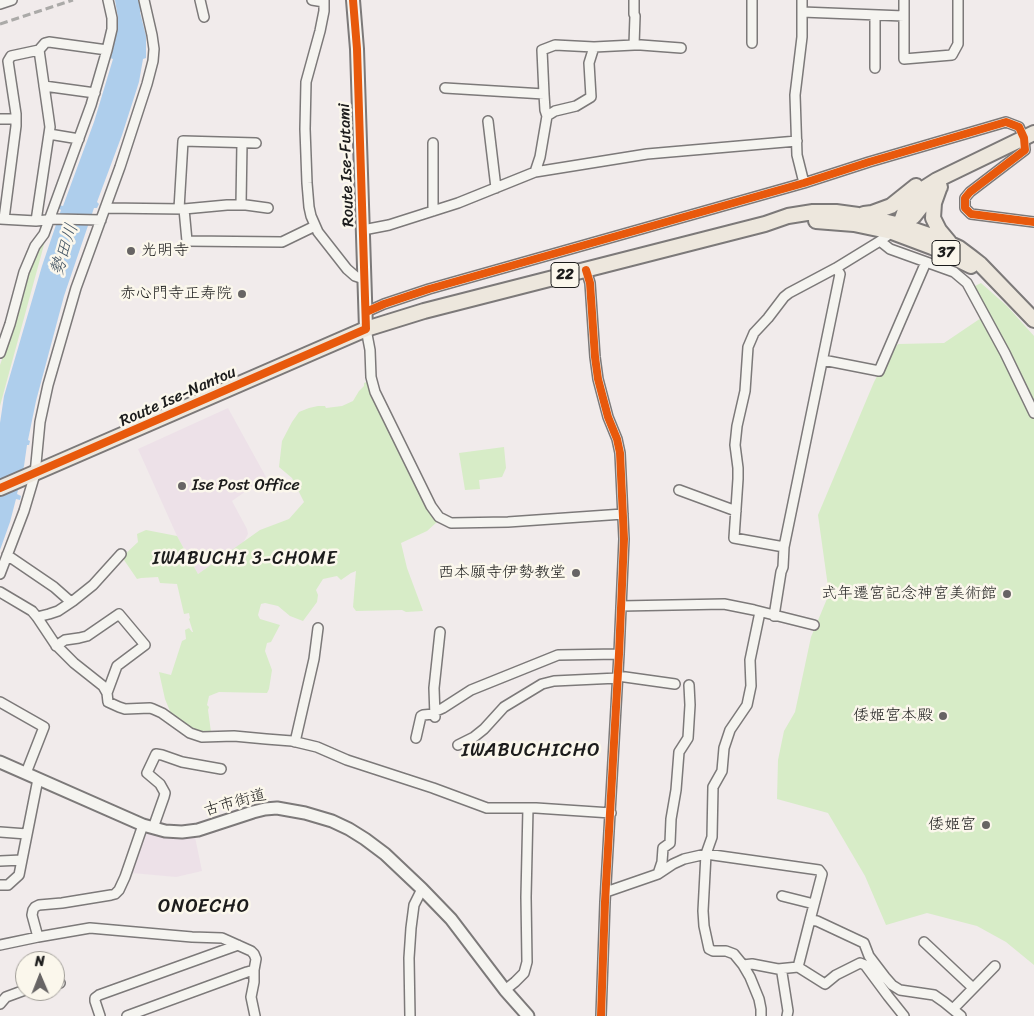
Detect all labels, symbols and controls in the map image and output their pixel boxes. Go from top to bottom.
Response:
street label: Route Ise-Futami [335,103,359,227]
water label: 勢田川 [46,221,84,279]
road number: 37 [932,240,960,266]
place label: 光明寺 [141,241,189,261]
marker: 光明寺 [125,245,137,257]
road number: 22 [551,262,579,288]
place label: 赤心門寺正寿院 [120,284,232,304]
marker: 赤心門寺正寿院 [236,288,248,300]
street label: Route Ise-Nantou [117,363,239,431]
place label: Ise Post Office [192,476,300,496]
marker: Ise Post Office [176,480,188,492]
district label: IWABUCHI 3-CHOME [151,548,339,570]
place label: 西本願寺伊勢教堂 [438,563,566,583]
marker: 西本願寺伊勢教堂 [570,567,582,579]
place label: 式年遷宮記念神宮美術館 [821,584,997,604]
marker: 式年遷宮記念神宮美術館 [1001,588,1013,600]
place label: 倭姬宮本殿 [853,706,933,726]
marker: 倭姬宮本殿 [937,710,949,722]
district label: IWABUCHICHO [461,740,601,762]
street label: 古市街道 [202,785,268,821]
place label: 倭姬宮 [928,815,976,835]
marker: 倭姬宮 [980,819,992,831]
district label: ONOECHO [157,896,251,918]
text: N [35,949,45,974]
north arrow [15,951,65,1001]

